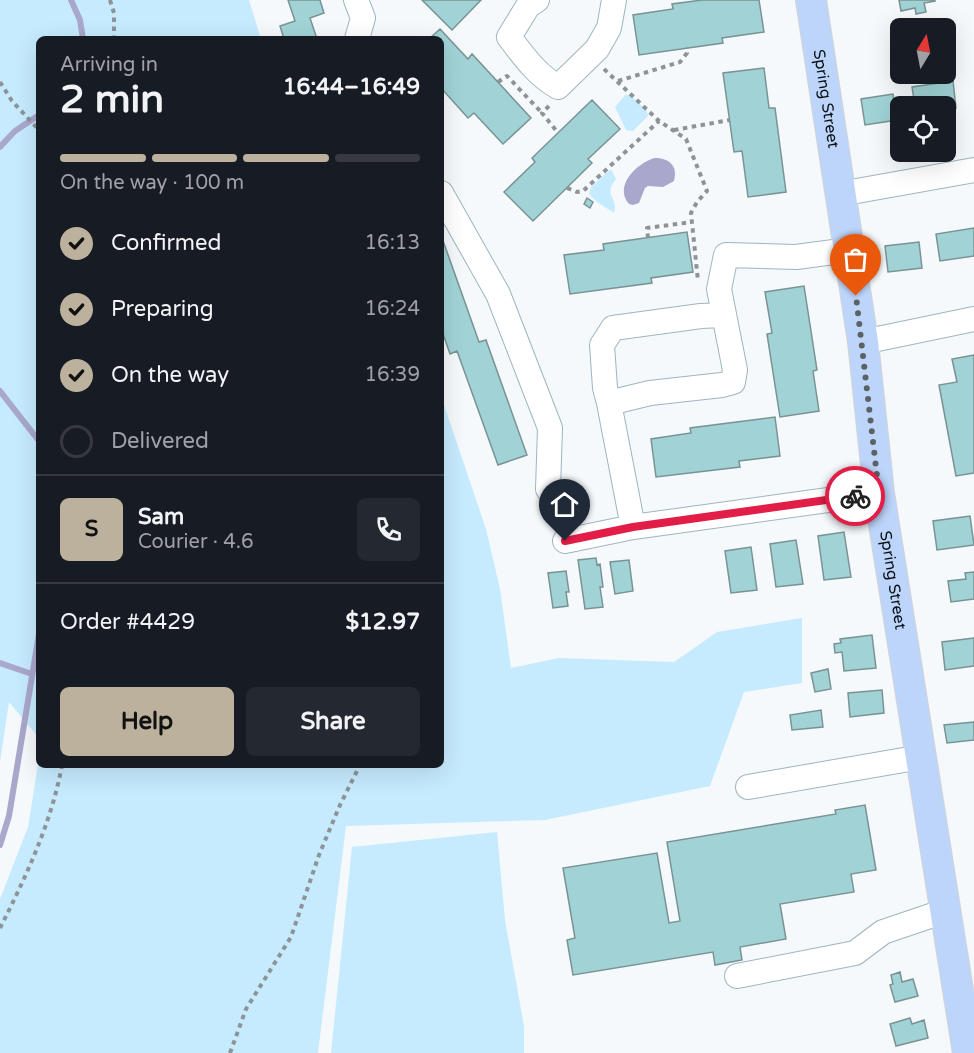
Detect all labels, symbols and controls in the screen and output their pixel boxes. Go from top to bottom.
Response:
north arrow [890,18,956,84]
map controls [890,18,956,162]
street label: Spring Street [809,48,843,150]
text: Arriving in [60,53,158,77]
text: 16:44–16:49 [283,74,420,100]
text: 2 min [60,76,164,123]
button: locate [890,96,956,162]
text: On the way · 100 m [60,171,244,195]
icon: check [60,227,93,260]
text: Confirmed [111,230,221,256]
text: 16:13 [365,231,420,255]
pin [830,234,881,296]
icon: bag [839,243,872,276]
icon: check [60,293,93,326]
text: Preparing [111,296,214,322]
text: 16:24 [365,297,420,321]
icon: check [60,359,93,392]
text: On the way [111,362,229,388]
text: 16:39 [365,363,420,387]
text: Delivered [111,428,209,454]
courier [825,466,885,526]
pin [539,479,590,541]
icon: bike [839,480,872,513]
icon: home [548,488,581,521]
button: phone [357,498,420,561]
text: Sam [138,504,184,530]
text: S [85,516,98,542]
street label: Spring Street [875,529,911,631]
text: Courier · 4.6 [138,530,253,554]
text: Order #4429 [60,609,195,635]
text: $12.97 [345,609,420,635]
button: Help [60,687,234,756]
button: Share [246,687,420,756]

